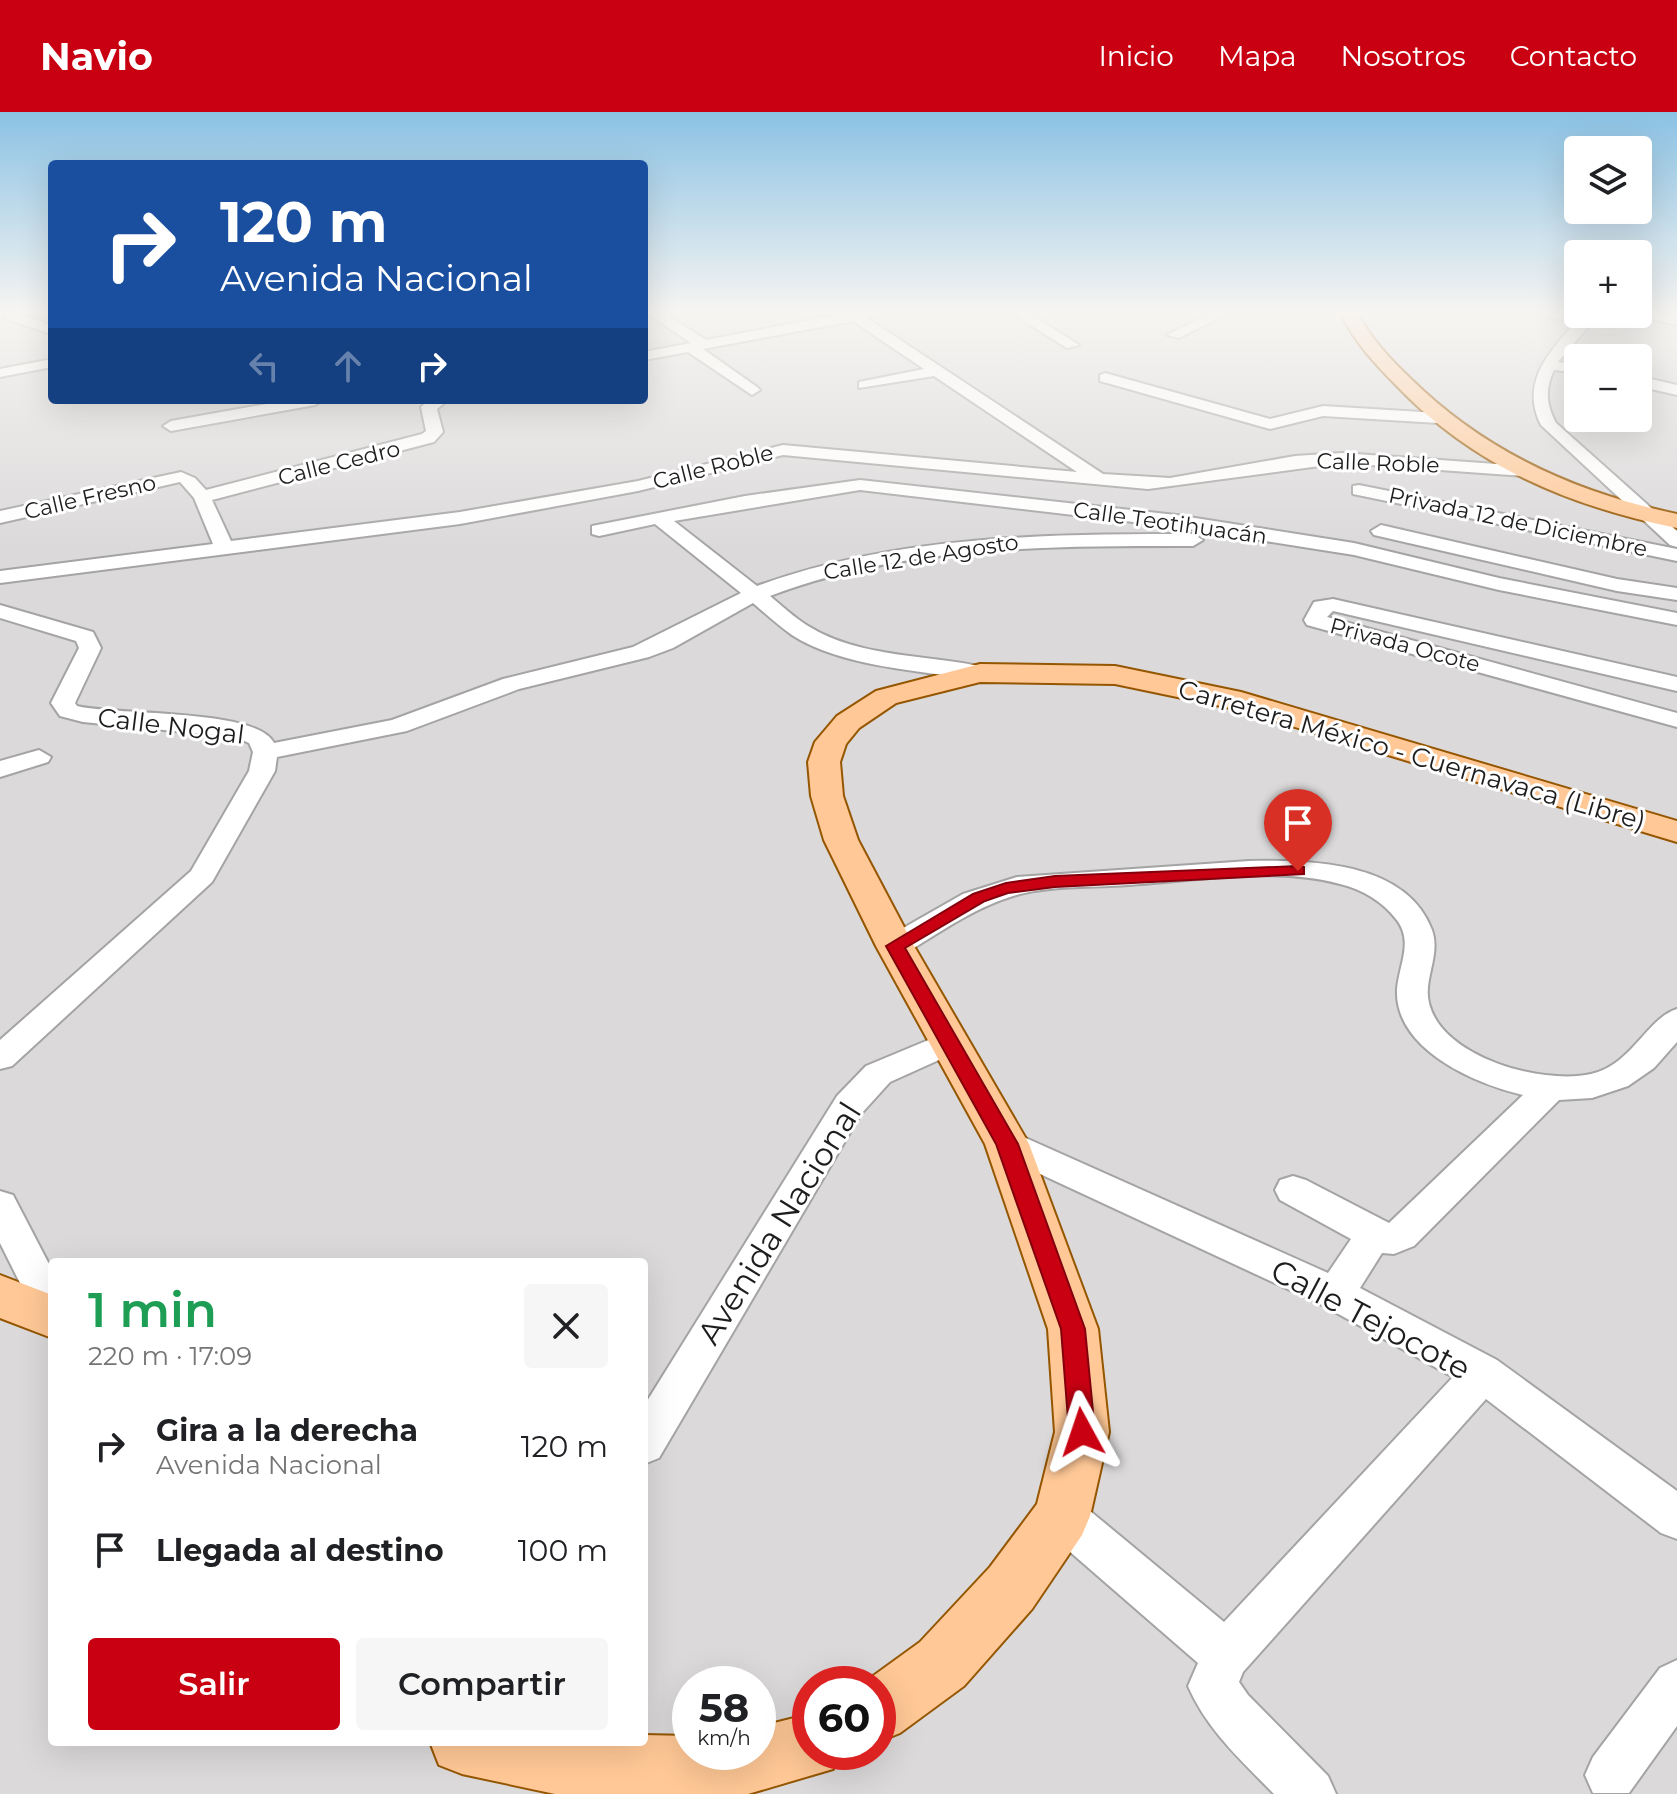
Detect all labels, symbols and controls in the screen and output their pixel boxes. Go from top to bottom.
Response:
text: Navio [40,33,153,80]
text: Inicio [1098,39,1174,73]
text: Mapa [1218,39,1297,73]
text: Nosotros [1341,39,1466,73]
text: Contacto [1510,39,1637,73]
map controls [1564,136,1652,432]
button: layers [1564,136,1652,224]
text: 120 m [220,188,388,256]
icon: right [88,192,192,296]
button: + [1564,240,1652,328]
text: Avenida Nacional [220,256,533,300]
icon: left [242,344,286,388]
icon: ahead [326,344,370,388]
icon: right [410,344,454,388]
button: − [1564,344,1652,432]
street label: Calle Cedro [275,435,403,491]
street label: Calle Roble [650,439,776,495]
street label: Calle Roble [1316,447,1440,479]
street label: Calle Fresno [22,469,158,525]
street label: Privada 12 de Diciembre [1386,481,1650,563]
street label: Calle Teotihuacán [1071,496,1269,550]
street label: Calle 12 de Agosto [822,528,1020,586]
street label: Privada Ocote [1327,612,1483,678]
street label: Carretera México - Cuernavaca (Libre) [1175,673,1649,837]
street label: Calle Nogal [96,701,246,751]
pin [1264,789,1332,871]
icon: arrive [1276,801,1320,845]
street label: Avenida Nacional [689,1095,869,1351]
street label: Calle Tejocote [1265,1250,1477,1388]
text: 1 min [88,1281,217,1339]
button: close [524,1284,608,1368]
text: 220 m · 17:09 [88,1340,252,1372]
position arrow [1040,1390,1124,1474]
text: Gira a la derecha [156,1412,418,1449]
icon: right [88,1424,132,1468]
text: 120 m [521,1428,608,1465]
text: Avenida Nacional [156,1449,382,1481]
icon: arrive [88,1528,132,1572]
text: Llegada al destino [156,1532,444,1569]
text: 100 m [518,1532,608,1569]
button: Salir [88,1638,340,1730]
button: Compartir [356,1638,608,1730]
speed limit sign: 60 [792,1666,896,1770]
text: 58 [699,1683,749,1732]
text: km/h [697,1726,751,1750]

